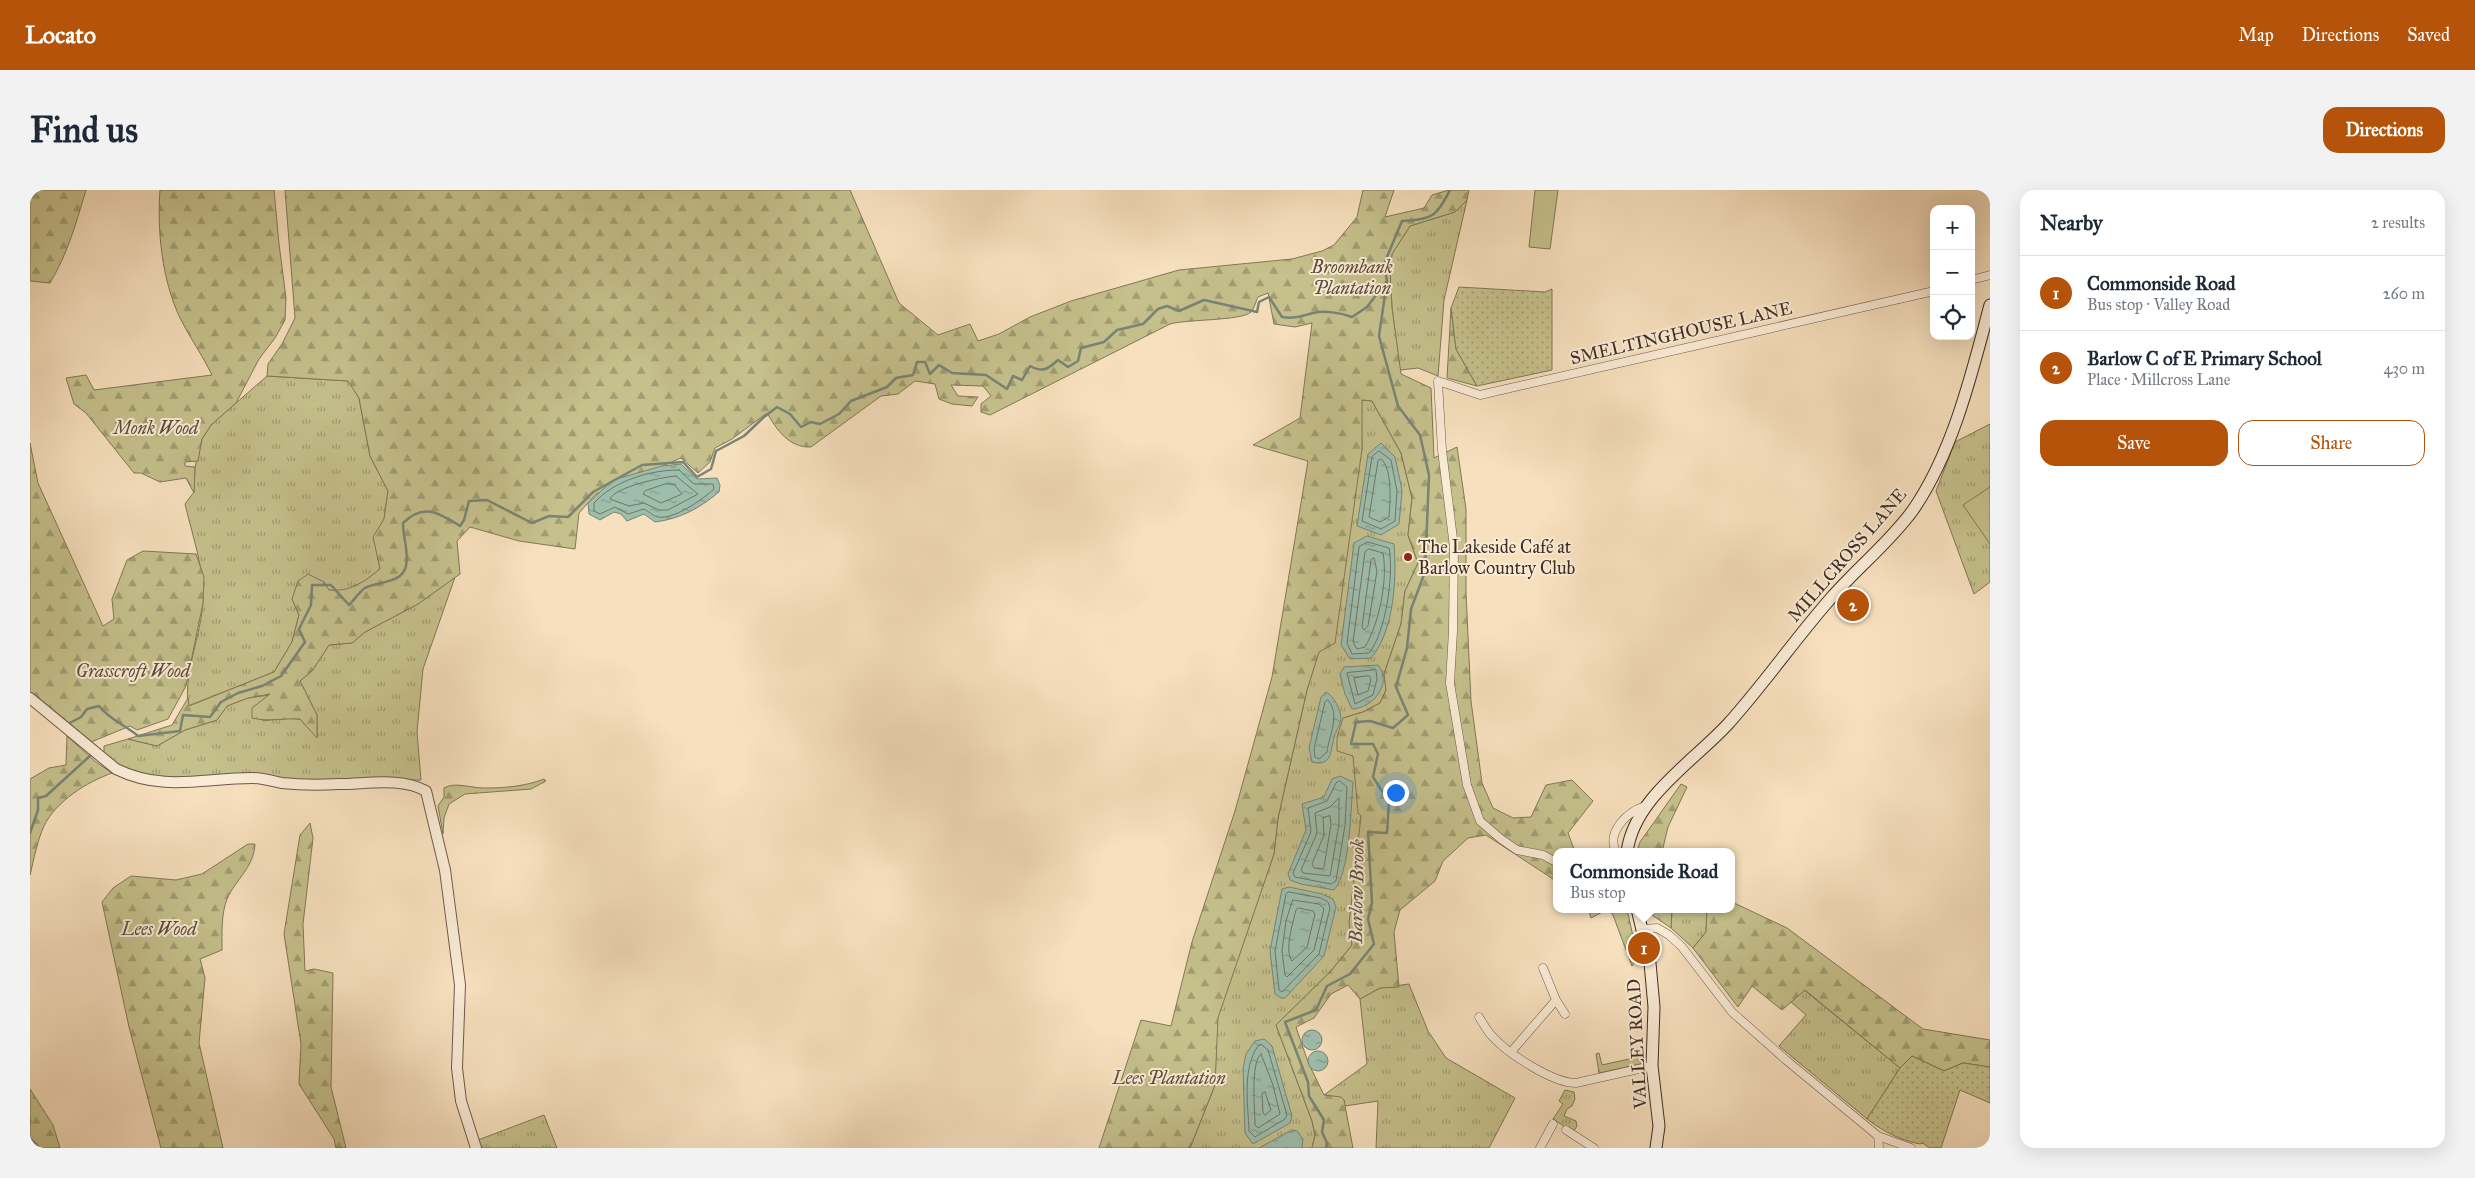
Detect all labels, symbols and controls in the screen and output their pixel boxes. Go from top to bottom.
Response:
text: Locato [25,20,96,50]
text: Map [2238,24,2274,46]
text: Directions [2302,24,2379,46]
text: Saved [2407,24,2450,46]
button: Directions [2323,107,2445,153]
text: Find us [30,109,138,152]
map controls [1930,205,1975,340]
button: + [1930,205,1975,250]
text: Nearby [2040,210,2103,236]
text: 2 results [2371,213,2425,232]
button: − [1930,250,1975,295]
park label: Broombank Plantation [1310,256,1393,299]
text: Commonside Road [2087,272,2236,295]
text: 1 [2053,284,2059,303]
text: 260 m [2383,284,2425,303]
button: locate [1930,295,1975,340]
text: Bus stop · Valley Road [2087,295,2230,314]
street label: SMELTINGHOUSE LANE [1568,297,1794,369]
text: Barlow C of E Primary School [2087,347,2322,370]
text: 2 [2052,359,2060,378]
text: 430 m [2383,359,2425,378]
text: Place · Millcross Lane [2087,370,2230,389]
park label: Monk Wood [111,417,200,439]
button: Save [2040,420,2228,466]
button: Share [2238,420,2425,466]
street label: MILLCROSS LANE [1783,484,1911,626]
place label: The Lakeside Café at Barlow Country Club [1418,536,1576,579]
marker: The Lakeside Café at Barlow Country Club [1402,551,1414,563]
pin: 2 [1837,586,1869,624]
park label: Grasscroft Wood [76,660,192,682]
your location [1383,780,1409,806]
water label: Barlow Brook [1344,838,1369,944]
popup [1553,848,1735,913]
text: Commonside Road [1570,860,1718,883]
text: Bus stop [1570,883,1626,902]
park label: Lees Wood [120,918,198,940]
pin: 1 [1628,929,1660,967]
street label: VALLEY ROAD [1623,978,1651,1111]
park label: Lees Plantation [1111,1067,1226,1089]

